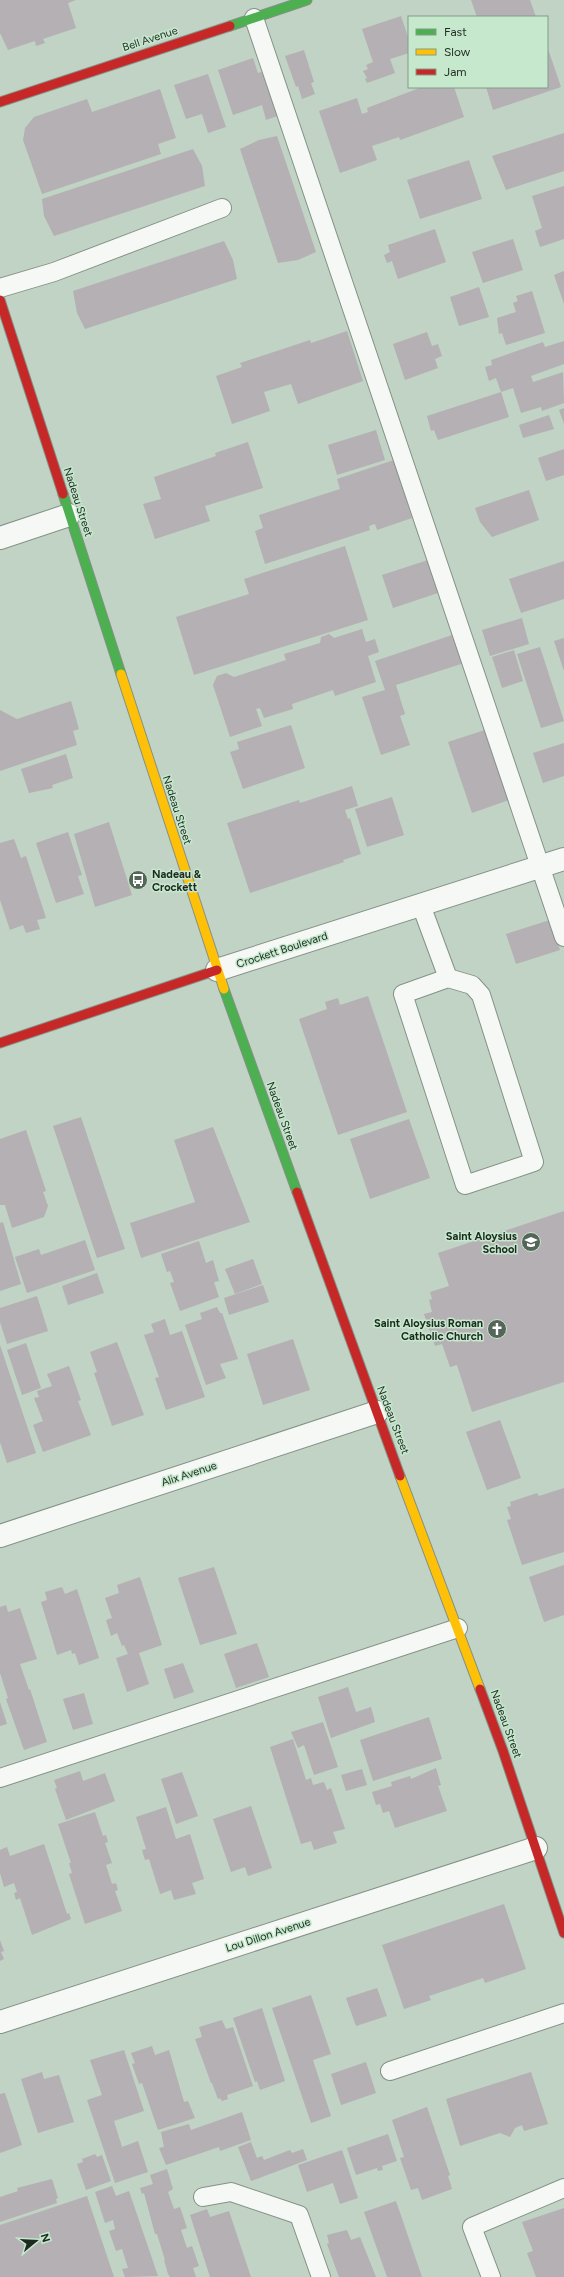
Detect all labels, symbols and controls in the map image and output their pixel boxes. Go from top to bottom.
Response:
legend [408,16,548,88]
street label: Bell Avenue [121,24,179,54]
text: Fast [444,25,467,39]
text: Slow [444,45,471,59]
text: Jam [444,65,467,79]
street label: Nadeau Street [61,466,95,538]
street label: Nadeau Street [160,774,194,846]
place label: Nadeau & Crockett [152,868,202,894]
bus stop icon: Nadeau & Crockett [127,869,149,891]
street label: Crockett Boulevard [235,929,329,971]
street label: Nadeau Street [264,1080,300,1152]
place label: Saint Aloysius School [446,1230,517,1256]
school or university icon: Saint Aloysius School [520,1231,542,1253]
place label: Saint Aloysius Roman Catholic Church [374,1317,483,1343]
church icon: Saint Aloysius Roman Catholic Church [486,1318,508,1340]
street label: Nadeau Street [374,1384,412,1456]
street label: Alix Avenue [160,1459,218,1489]
street label: Nadeau Street [488,1688,524,1760]
street label: Lou Dillon Avenue [224,1915,312,1955]
north arrow [16,2221,56,2261]
text: N [38,2232,53,2244]

